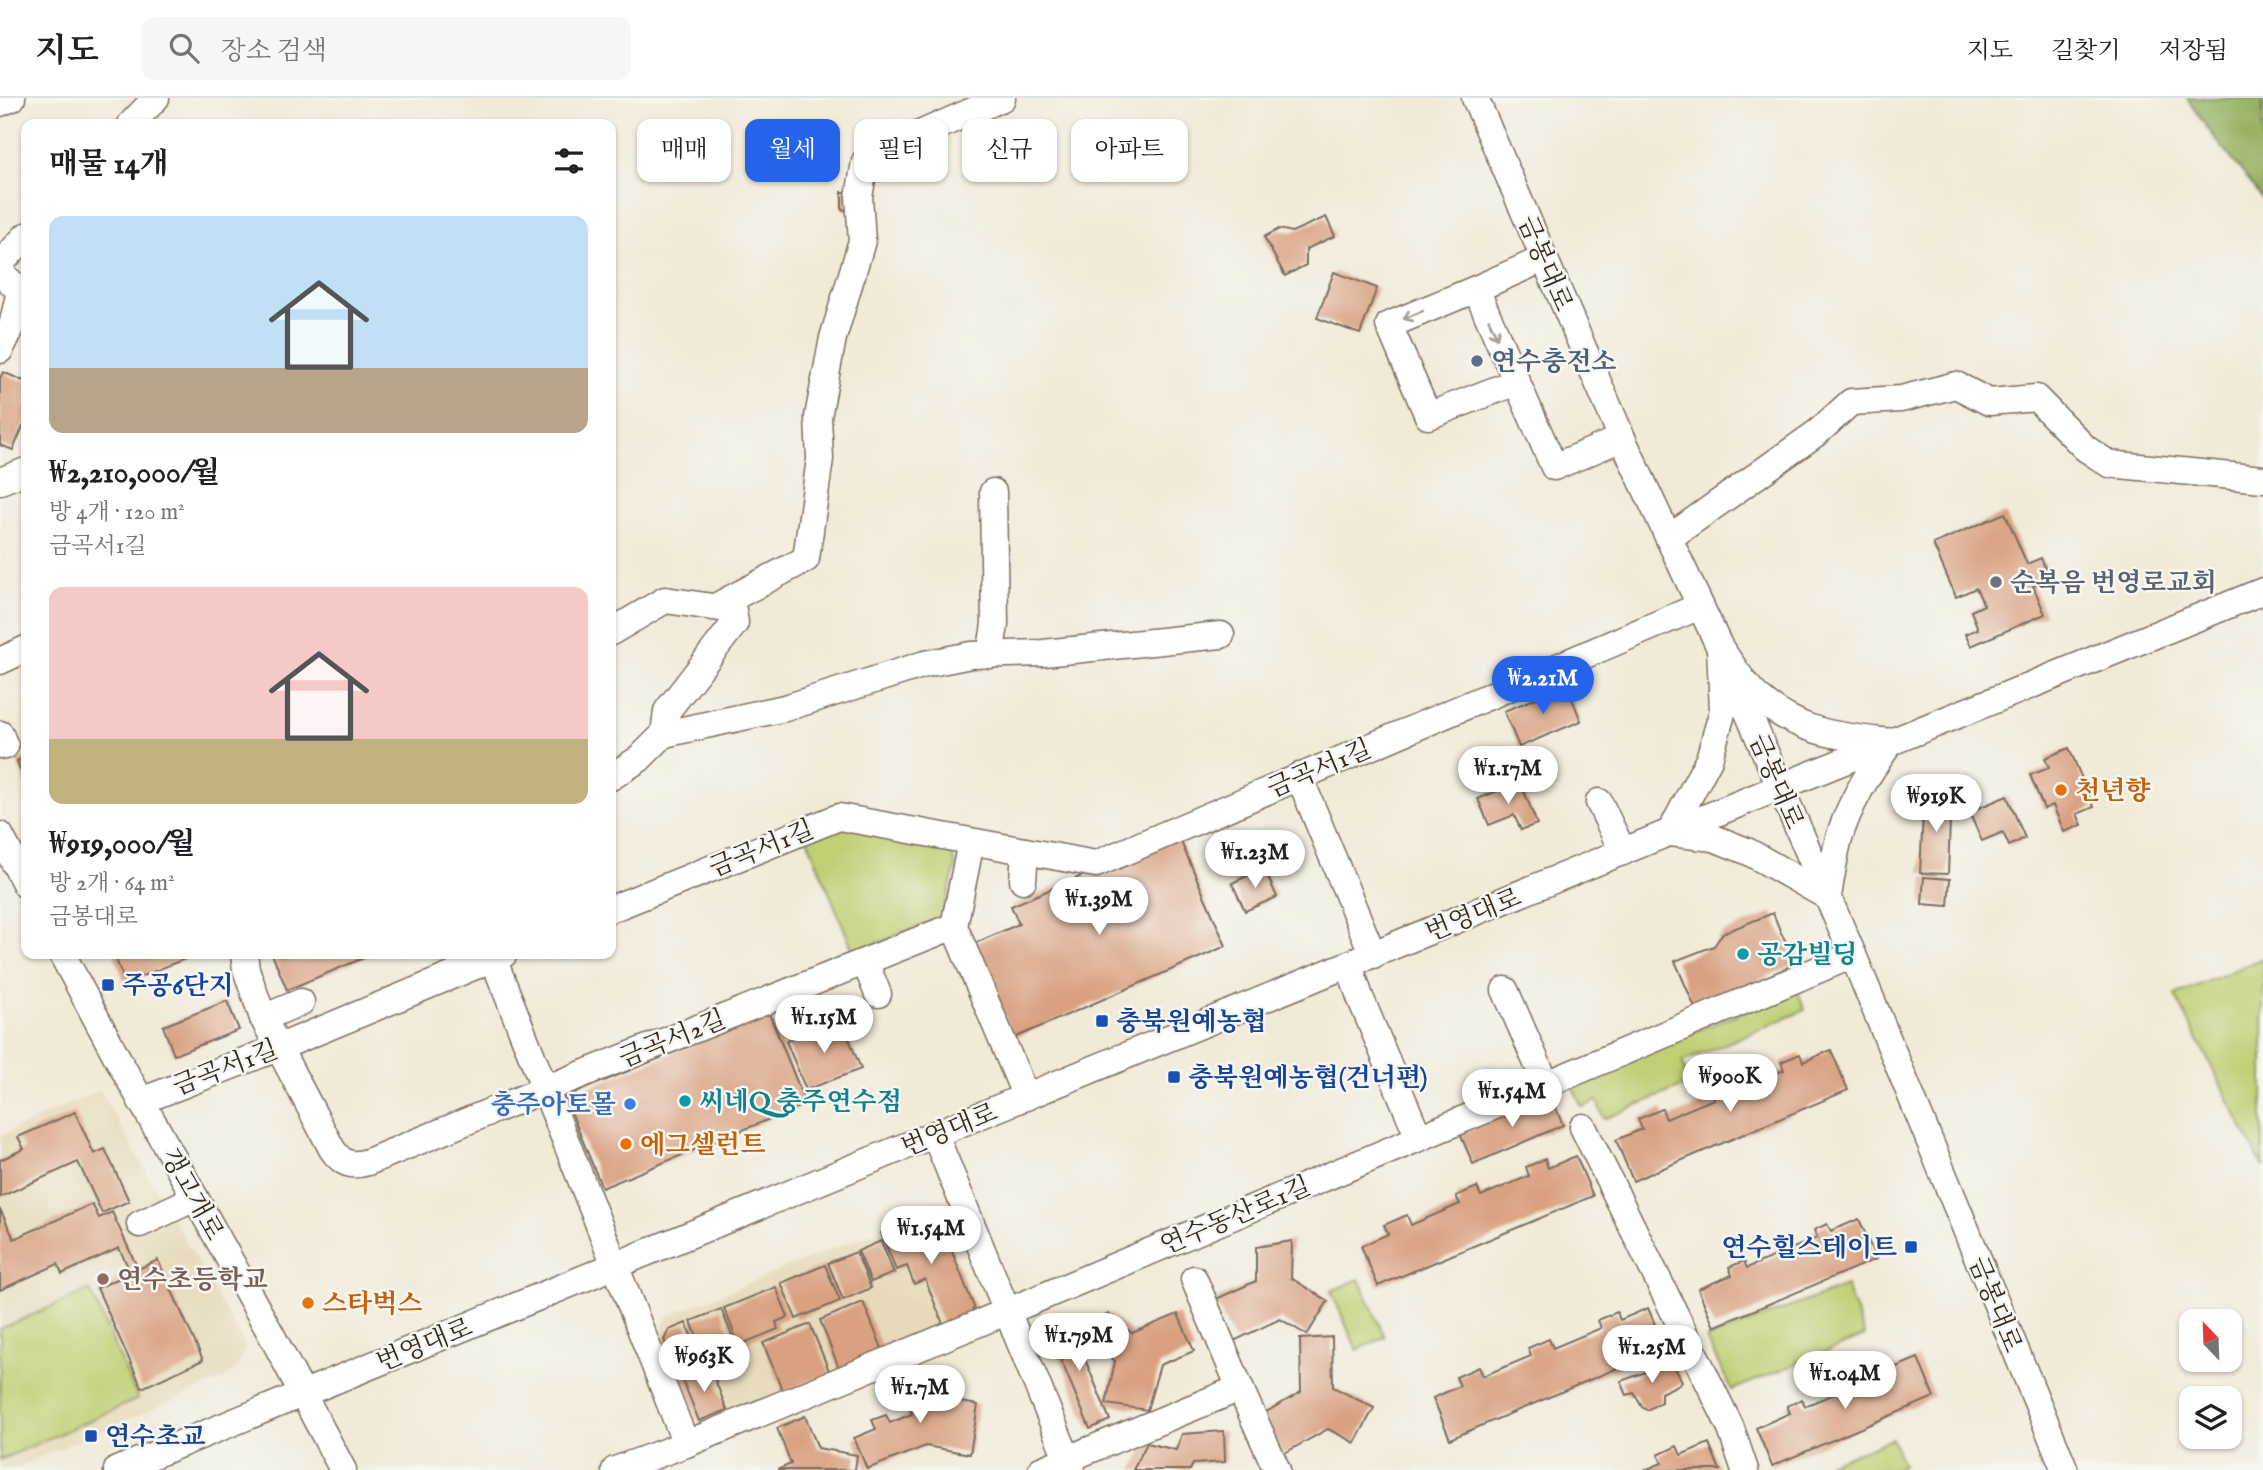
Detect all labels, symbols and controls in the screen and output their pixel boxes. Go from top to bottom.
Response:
search box [141,17,631,80]
icon: search [165,29,203,67]
text: 지도 [35,31,99,73]
text: 장소 검색 [221,35,327,68]
text: 지도 [1967,36,2013,67]
text: 길찾기 [2051,36,2120,67]
text: 저장됨 [2158,36,2228,67]
chip: 매매 [637,119,731,182]
chip: 월세 [745,119,840,182]
chip: 필터 [854,119,948,182]
chip: 신규 [962,119,1057,182]
chip: 아파트 [1071,119,1188,182]
icon: filters [550,142,588,180]
text: 매물 14개 [49,146,168,184]
street label: 금봉대로 [1510,211,1579,316]
icon: home [256,262,382,388]
one-way arrow [1402,310,1424,323]
one-way arrow [1487,318,1500,339]
place label: 연수충전소 [1491,346,1617,379]
marker: 연수충전소 [1469,353,1485,369]
text: ₩2,210,000/월 [49,455,220,493]
text: 방 4개 · 120 m² [49,498,185,527]
text: 금곡서1길 [49,532,146,561]
place label: 순복음 번영로교회 [2010,567,2217,600]
marker: 순복음 번영로교회 [1988,574,2004,590]
icon: home [256,633,382,759]
pin: ₩2.21M [1486,656,1600,716]
text: ₩2.21M [1508,664,1578,693]
street label: 금봉대로 [1741,729,1810,834]
street label: 금곡서1길 [1262,733,1377,806]
pin: ₩1.17M [1451,746,1565,806]
text: ₩1.17M [1474,754,1542,783]
pin: ₩919K [1887,774,1985,834]
place label: 천년향 [2075,775,2151,808]
text: ₩919K [1907,782,1965,811]
marker: 천년향 [2053,782,2069,798]
street label: 금곡서1길 [704,813,819,885]
text: ₩919,000/월 [49,826,195,864]
pin: ₩1.23M [1198,830,1312,890]
text: ₩1.23M [1221,838,1289,867]
text: 방 2개 · 64 m² [49,869,175,898]
pin: ₩1.39M [1042,878,1156,937]
street label: 번영대로 [1421,881,1526,950]
text: ₩1.39M [1065,885,1133,914]
text: 금봉대로 [49,903,138,932]
place label: 공감빌딩 [1757,939,1857,972]
marker: 공감빌딩 [1735,946,1751,962]
place label: 주공6단지 [122,970,233,1003]
marker: 주공6단지 [100,977,116,993]
pin: ₩1.15M [767,996,881,1055]
street label: 금곡서2길 [614,1003,731,1076]
text: ₩1.15M [791,1003,857,1032]
place label: 충북원예농협 [1116,1006,1267,1039]
marker: 충북원예농협 [1094,1013,1110,1029]
street label: 금곡서1길 [168,1033,283,1104]
pin: ₩900K [1681,1054,1779,1114]
place label: 충북원예농협(건너편) [1188,1062,1427,1095]
text: ₩900K [1699,1062,1761,1091]
marker: 충북원예농협(건너편) [1166,1069,1182,1085]
pin: ₩1.54M [1455,1070,1569,1129]
text: ₩1.54M [1478,1077,1546,1106]
place label: 씨네Q 충주연수점 [699,1086,902,1119]
place label: 충주아토몰 [490,1089,616,1122]
marker: 씨네Q 충주연수점 [677,1093,693,1109]
marker: 충주아토몰 [622,1096,638,1112]
street label: 번영대로 [897,1096,1002,1165]
place label: 에그셀런트 [640,1129,766,1162]
marker: 에그셀런트 [618,1136,634,1152]
street label: 갱고개로 [153,1143,230,1247]
street label: 연수동산로1길 [1155,1170,1316,1263]
pin: ₩1.54M [874,1206,988,1266]
text: ₩1.54M [897,1214,965,1243]
place label: 연수힐스테이트 [1721,1232,1897,1265]
marker: 연수힐스테이트 [1903,1239,1919,1255]
street label: 금봉대로 [1960,1252,2029,1357]
place label: 연수초등학교 [117,1264,268,1297]
marker: 연수초등학교 [95,1271,111,1287]
place label: 스타벅스 [322,1288,422,1321]
marker: 스타벅스 [300,1295,316,1311]
north arrow [2179,1309,2242,1372]
map controls [2179,1309,2242,1449]
street label: 번영대로 [372,1311,477,1380]
pin: ₩1.79M [1022,1314,1136,1373]
text: ₩1.79M [1045,1321,1113,1350]
pin: ₩1.25M [1595,1326,1709,1385]
text: ₩1.25M [1618,1333,1686,1362]
pin: ₩963K [655,1334,753,1394]
text: ₩963K [675,1342,733,1371]
pin: ₩1.04M [1788,1352,1902,1411]
text: ₩1.04M [1809,1359,1881,1388]
pin: ₩1.7M [871,1366,969,1425]
text: ₩1.7M [891,1373,949,1402]
button: layers [2179,1386,2242,1449]
place label: 연수초교 [105,1421,205,1454]
marker: 연수초교 [83,1428,99,1444]

